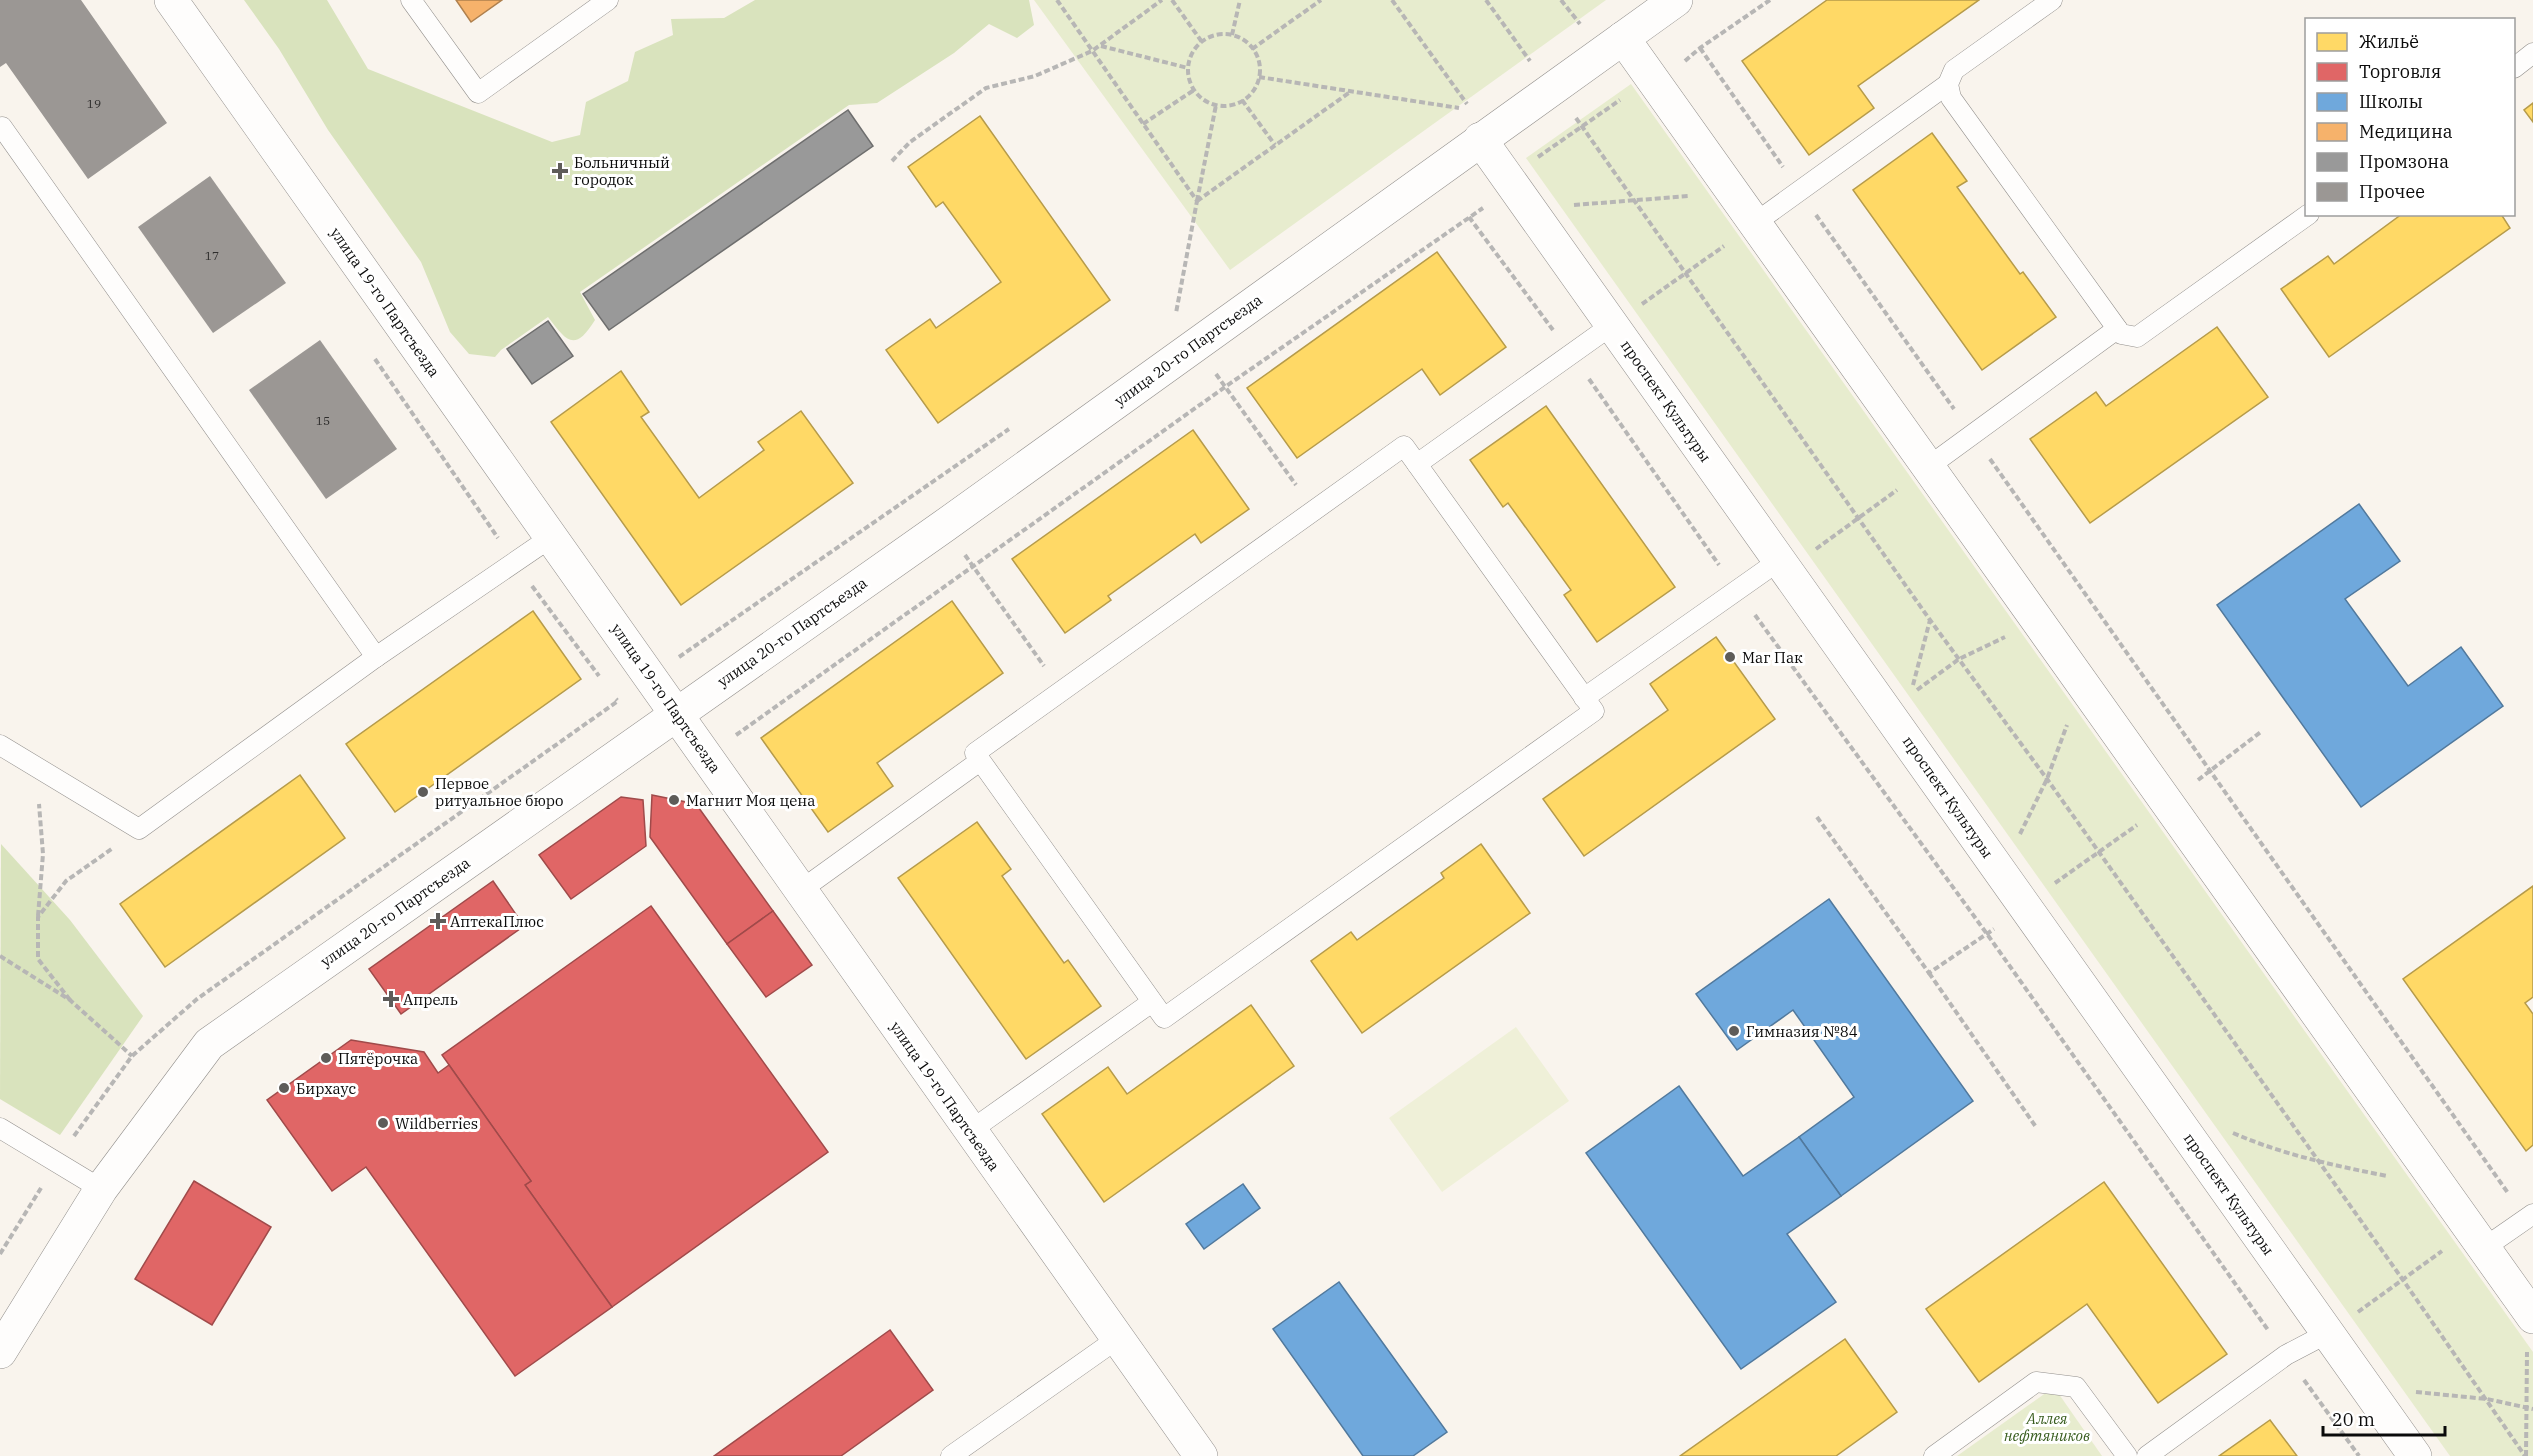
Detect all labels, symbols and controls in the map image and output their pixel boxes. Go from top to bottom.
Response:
legend [2305,18,2515,216]
text: Жильё [2359,30,2419,53]
text: Торговля [2359,60,2441,83]
text: Школы [2359,90,2423,113]
house number: 19 [87,96,101,111]
text: Медицина [2359,120,2453,143]
text: Промзона [2359,150,2449,173]
place label: Больничный городок [574,153,670,189]
marker: Больничный городок [551,162,569,180]
text: Прочее [2359,180,2425,203]
street label: улица 19-го Партсъезда [326,224,444,380]
house number: 17 [205,248,219,263]
street label: улица 20-го Партсъезда [1110,290,1266,410]
street label: проспект Культуры [1617,336,1715,466]
house number: 15 [316,413,330,428]
street label: улица 20-го Партсъезда [714,573,870,691]
street label: улица 19-го Партсъезда [607,620,725,776]
place label: Маг Пак [1742,648,1803,667]
marker: Маг Пак [1723,650,1737,664]
street label: проспект Культуры [1899,732,1997,862]
place label: Первое ритуальное бюро [435,774,564,810]
marker: Первое ритуальное бюро [416,785,430,799]
place label: Магнит Моя цена [686,791,815,810]
marker: Магнит Моя цена [667,793,681,807]
street label: улица 20-го Партсъезда [317,853,473,971]
place label: АптекаПлюс [450,912,544,931]
marker: АптекаПлюс [431,914,445,928]
place label: Апрель [403,990,458,1009]
marker: Апрель [384,992,398,1006]
street label: улица 19-го Партсъезда [886,1018,1004,1174]
place label: Гимназия №84 [1746,1022,1858,1041]
marker: Гимназия №84 [1727,1024,1741,1038]
place label: Пятёрочка [338,1049,418,1068]
marker: Пятёрочка [319,1051,333,1065]
place label: Бирхаус [296,1079,356,1098]
marker: Бирхаус [277,1081,291,1095]
place label: Wildberries [395,1114,478,1133]
marker: Wildberries [376,1116,390,1130]
street label: проспект Культуры [2180,1129,2278,1259]
scale bar [2323,1399,2444,1437]
text: 20 m [2332,1408,2375,1431]
park label: Аллея нефтяников [2004,1409,2090,1445]

